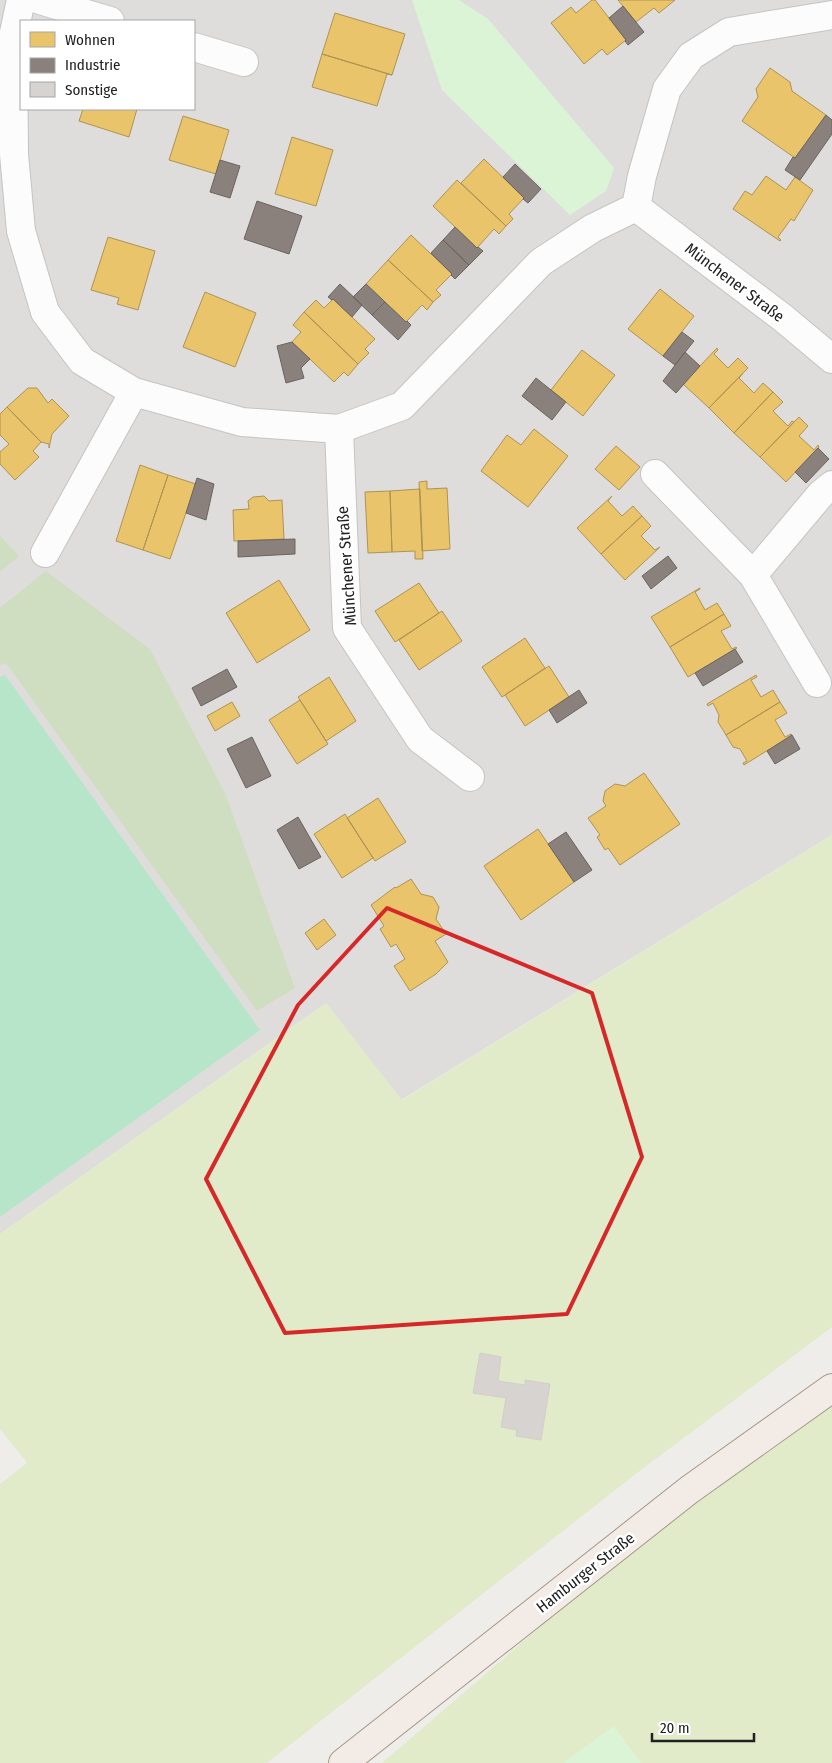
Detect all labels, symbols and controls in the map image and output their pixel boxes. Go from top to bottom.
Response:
legend [20,20,195,110]
text: Wohnen [65,31,115,49]
text: Industrie [65,56,120,74]
text: Sonstige [65,81,118,99]
street label: Münchener Straße [681,239,788,326]
street label: Münchener Straße [333,506,360,626]
street label: Hamburger Straße [533,1528,638,1617]
scale bar [652,1710,754,1742]
text: 20 m [660,1719,690,1737]

